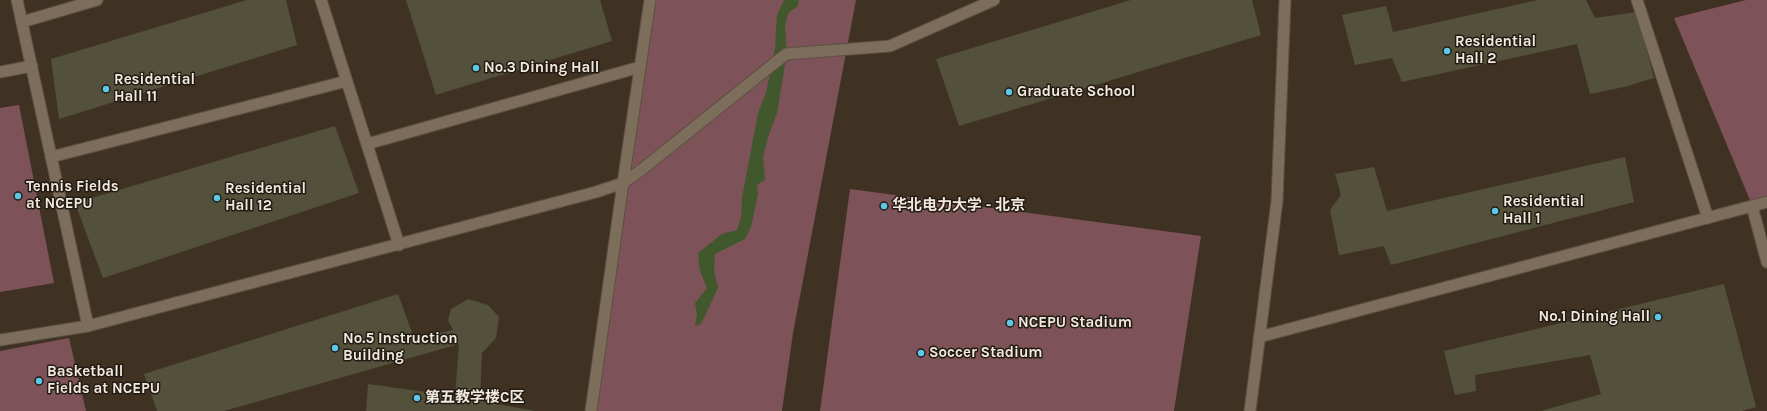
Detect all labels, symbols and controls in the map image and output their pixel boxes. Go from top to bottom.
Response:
place label: Residential Hall 2 [1455,33,1536,68]
marker: Residential Hall 2 [1442,46,1452,56]
place label: No.3 Dining Hall [484,59,599,77]
marker: No.3 Dining Hall [471,63,481,73]
place label: Residential Hall 11 [114,71,195,106]
place label: Graduate School [1017,83,1135,101]
marker: Residential Hall 11 [101,84,111,94]
marker: Graduate School [1004,87,1014,97]
place label: Tennis Fields at NCEPU [26,178,119,213]
place label: Residential Hall 12 [225,180,306,215]
marker: Tennis Fields at NCEPU [13,191,23,201]
marker: Residential Hall 12 [212,193,222,203]
place label: Residential Hall 1 [1503,193,1584,228]
place label: 华北电力大学 - 北京 [892,197,1025,215]
marker: 华北电力大学 - 北京 [879,201,889,211]
marker: Residential Hall 1 [1490,206,1500,216]
place label: No.1 Dining Hall [1539,308,1650,326]
marker: No.1 Dining Hall [1653,312,1663,322]
place label: NCEPU Stadium [1018,314,1132,332]
marker: NCEPU Stadium [1005,318,1015,328]
place label: No.5 Instruction Building [343,330,458,365]
marker: No.5 Instruction Building [330,343,340,353]
place label: Soccer Stadium [929,344,1043,362]
marker: Soccer Stadium [916,348,926,358]
place label: Basketball Fields at NCEPU [47,363,160,398]
marker: Basketball Fields at NCEPU [34,376,44,386]
place label: 第五教学楼C区 [425,389,525,407]
marker: 第五教学楼C区 [412,393,422,403]

